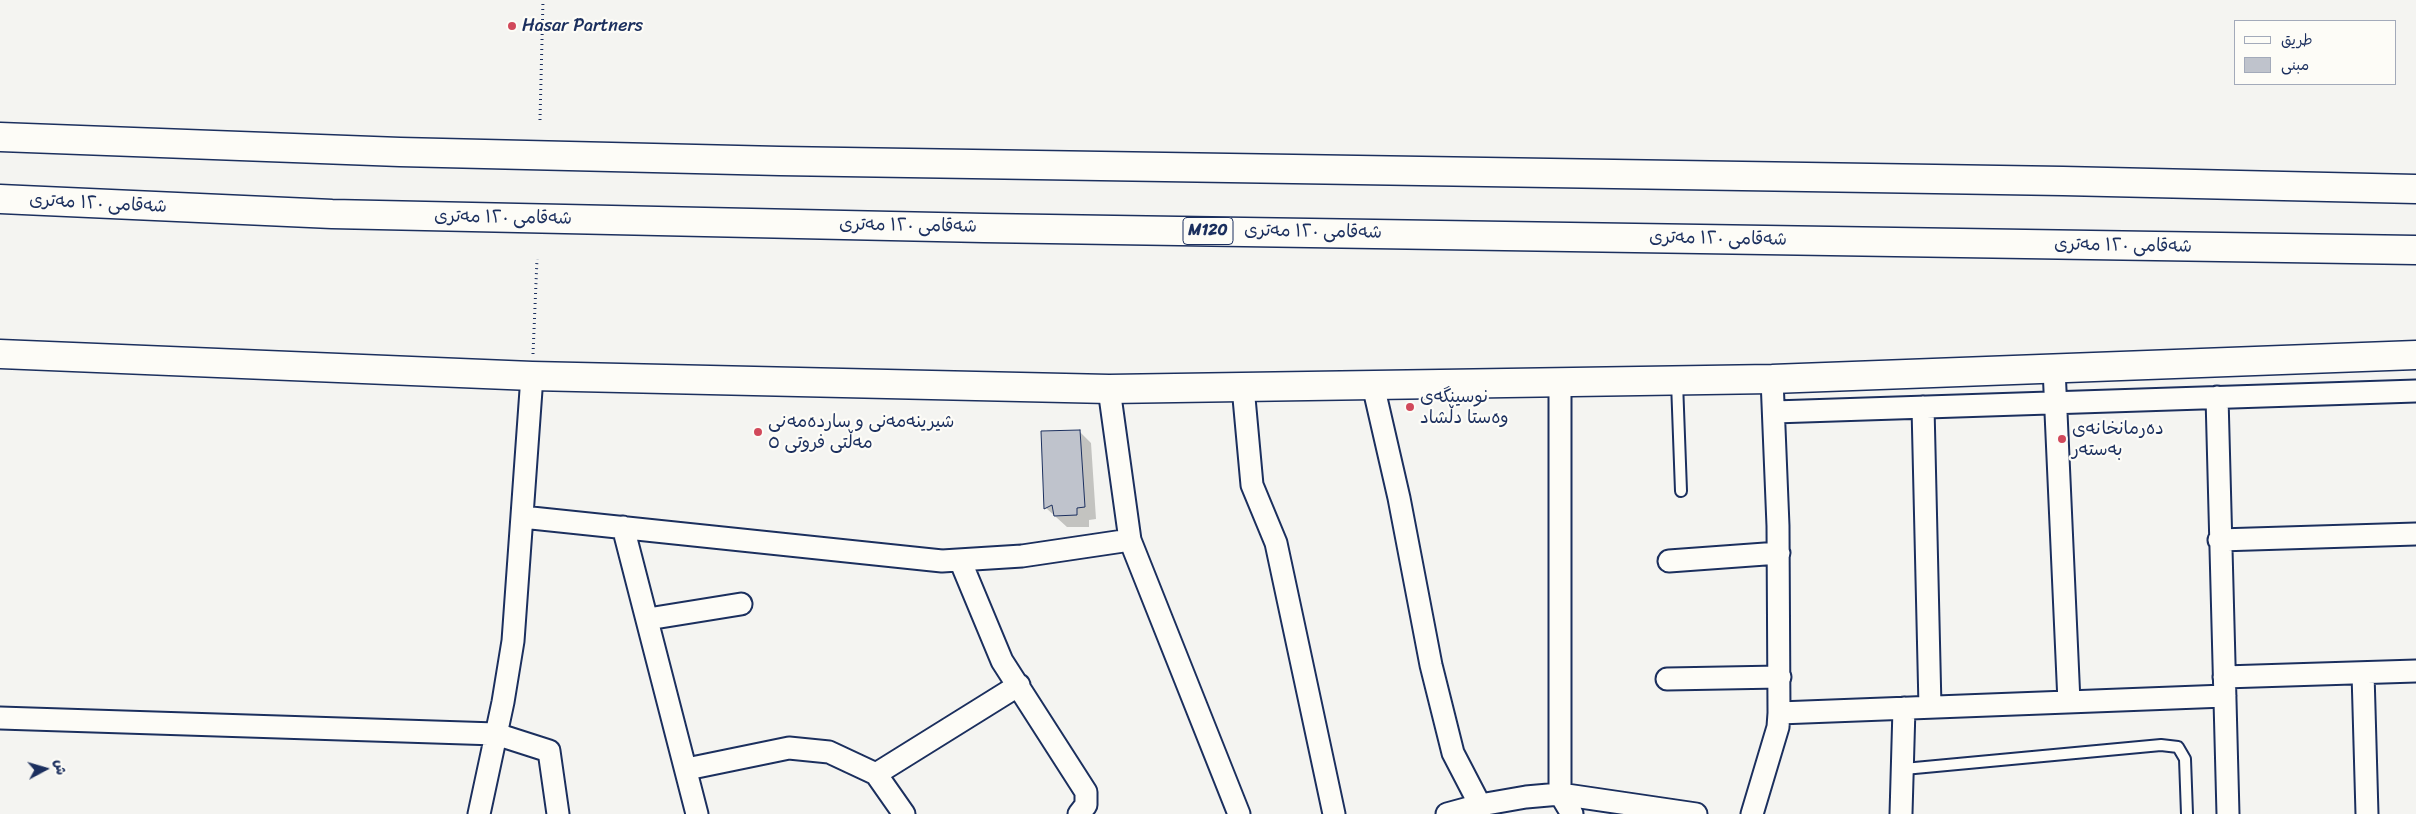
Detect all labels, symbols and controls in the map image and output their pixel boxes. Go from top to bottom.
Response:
place label: Hasar Partners [522,15,643,37]
marker: Hasar Partners [506,20,518,32]
legend [2234,20,2396,85]
text: طريق [2281,27,2313,53]
text: مبنى [2281,52,2309,78]
street label: شەقامی ١٢٠ مەتری [29,190,167,218]
street label: شەقامی ١٢٠ مەتری [434,206,572,230]
street label: شەقامی ١٢٠ مەتری [839,214,977,238]
road number: M120 [1183,218,1233,245]
street label: شەقامی ١٢٠ مەتری [1244,220,1382,244]
street label: شەقامی ١٢٠ مەتری [1649,227,1787,251]
street label: شەقامی ١٢٠ مەتری [2054,234,2192,258]
place label: نوسینگەی وەستا دڵشاد [1420,386,1509,428]
marker: نوسینگەی وەستا دڵشاد [1404,401,1416,413]
place label: شیرینەمەنی و ساردەمەنی مەڵتی فروتی ٥ [768,411,955,454]
place label: دەرمانخانەی بەستەر [2072,418,2164,460]
marker: شیرینەمەنی و ساردەمەنی مەڵتی فروتی ٥ [752,426,764,438]
marker: دەرمانخانەی بەستەر [2056,433,2068,445]
north arrow [20,744,70,794]
text: ش [47,758,74,776]

